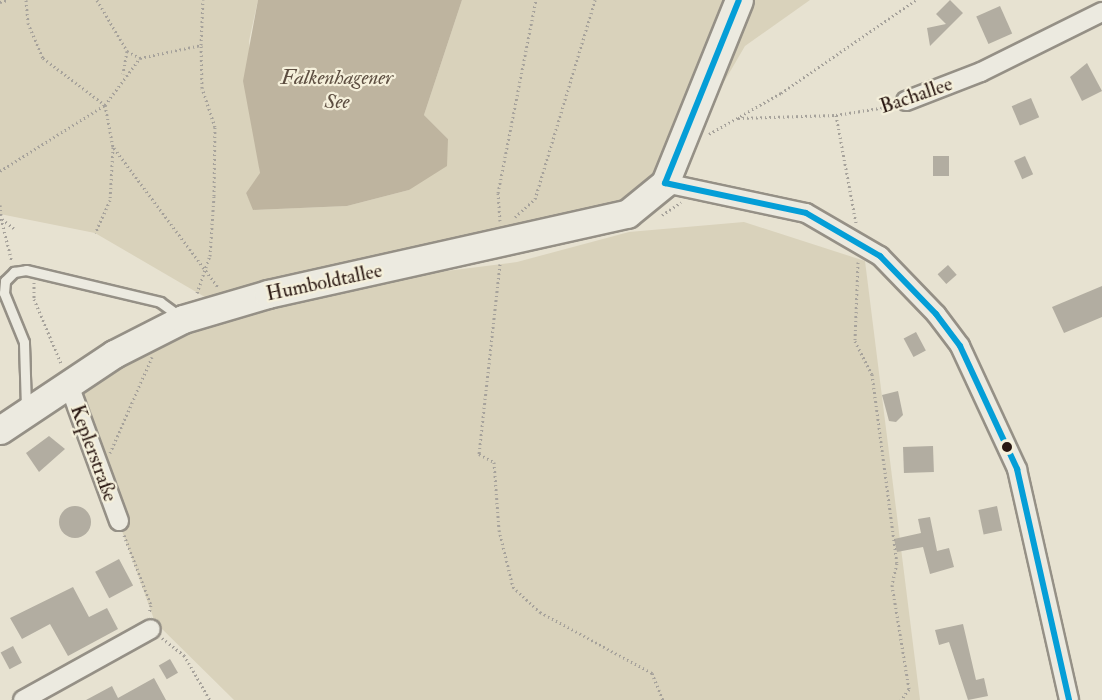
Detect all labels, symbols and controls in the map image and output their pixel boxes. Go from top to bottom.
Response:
water label: Falkenhagener See [281,65,393,115]
street label: Bachallee [877,71,955,119]
street label: Humboldtallee [264,258,384,306]
street label: Keplerstraße [65,401,123,505]
unlabelled marker [1001,441,1013,453]

